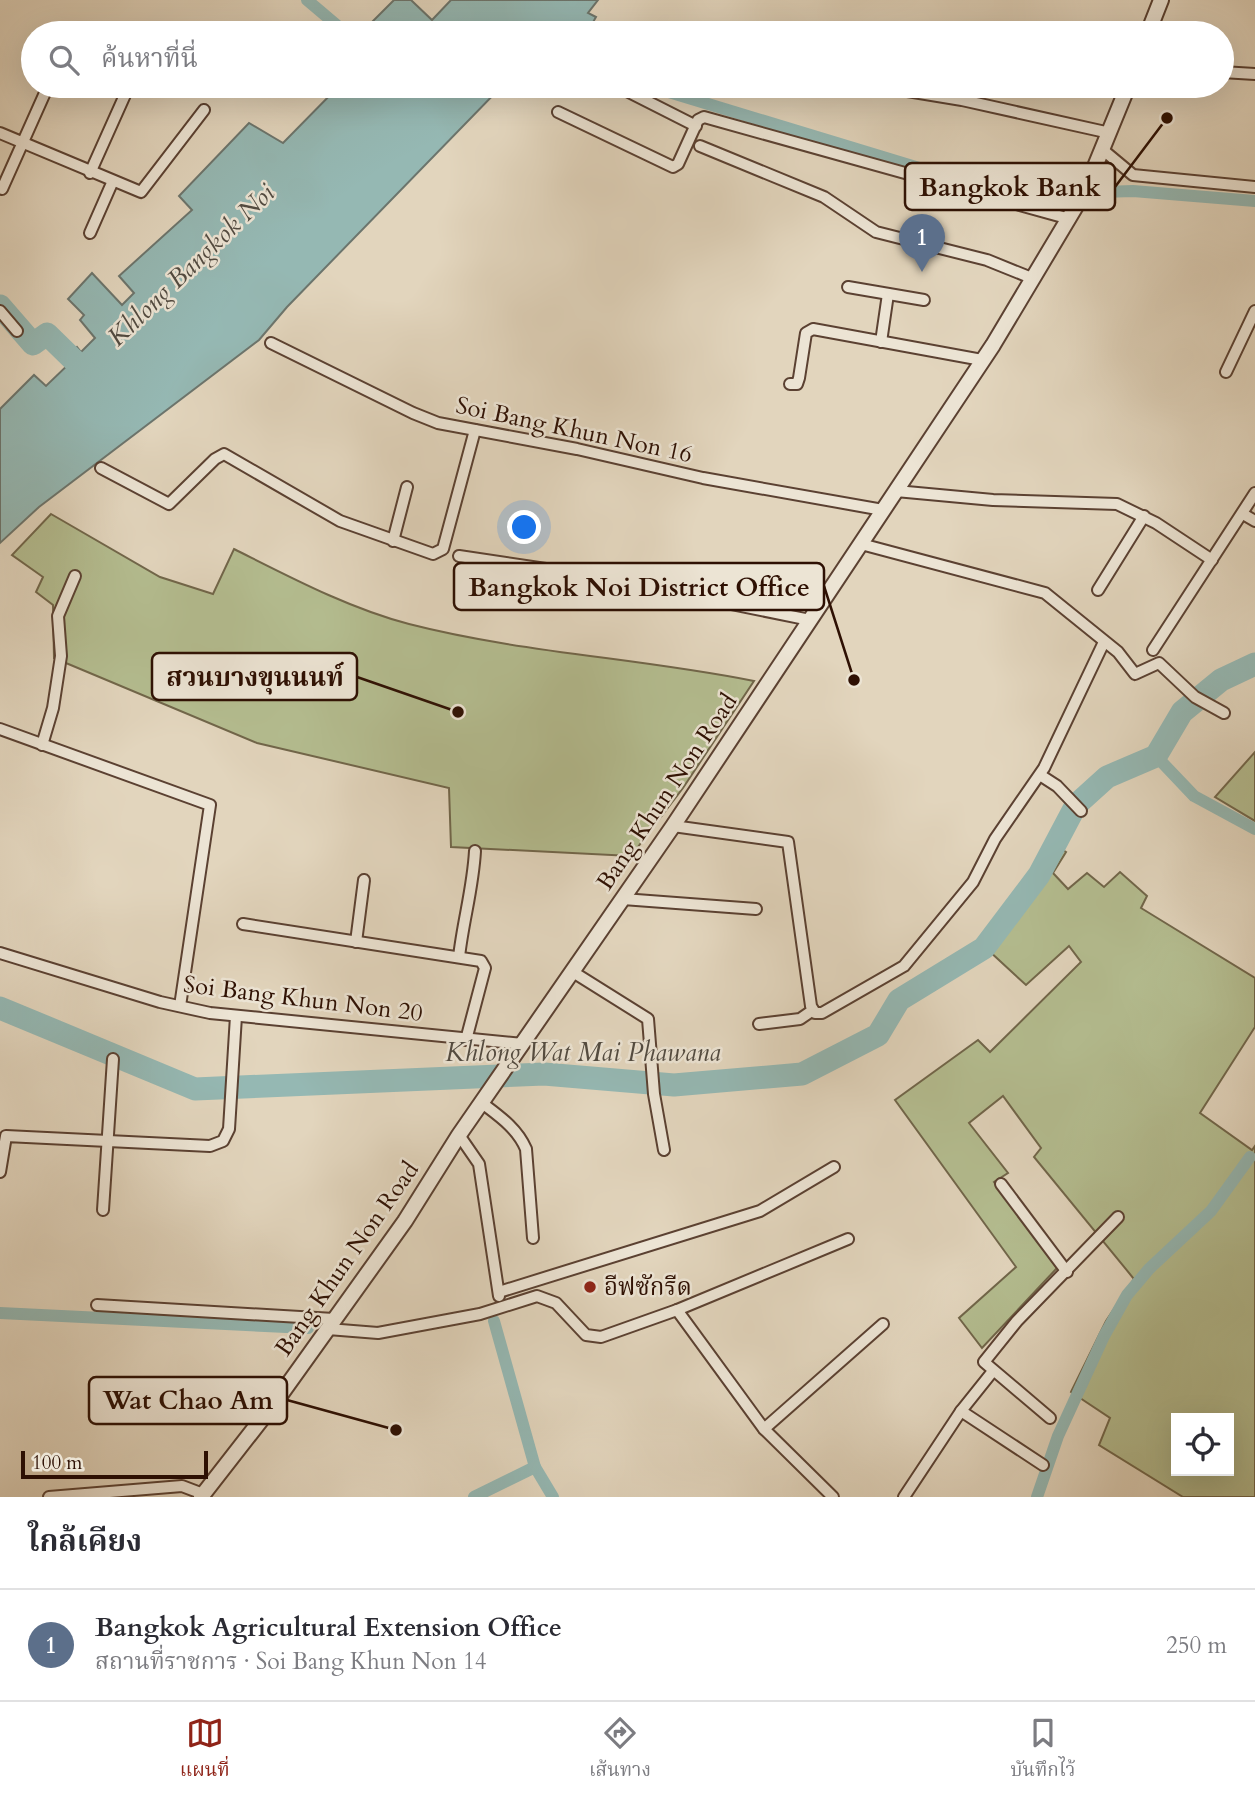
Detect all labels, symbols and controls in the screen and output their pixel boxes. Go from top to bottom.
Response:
search box [21,21,1234,98]
icon: search [45,41,83,79]
text: ค้นหาที่นี่ [101,41,198,76]
callout: Bangkok Bank [905,163,1115,210]
text: Bangkok Bank [919,170,1102,205]
water label: Khlong Bangkok Noi [100,175,283,354]
pin: 1 [899,214,945,272]
street label: Soi Bang Khun Non 16 [453,389,695,471]
your location [507,510,541,544]
callout: Bangkok Noi District Office [454,563,824,610]
text: Bangkok Noi District Office [468,570,810,605]
callout: สวนบางขุนนนท์ [152,653,357,700]
text: สวนบางขุนนนท์ [166,660,344,695]
street label: Bang Khun Non Road [589,687,745,897]
street label: Soi Bang Khun Non 20 [181,968,425,1030]
water label: Khlong Wat Mai Phawana [445,1035,721,1070]
street label: Bang Khun Non Road [267,1155,427,1363]
place label: อีฟซักรีด [604,1271,692,1304]
marker: อีฟซักรีด [582,1279,598,1295]
callout: Wat Chao Am [89,1377,287,1424]
text: Wat Chao Am [102,1383,273,1418]
map controls [1171,1413,1234,1476]
button: locate [1171,1413,1234,1476]
scale bar [21,1448,208,1480]
text: 100 m [32,1450,82,1476]
text: ใกล้เคียง [28,1521,142,1562]
text: Bangkok Agricultural Extension Office [95,1610,562,1645]
text: 1 [45,1630,57,1661]
text: 250 m [1166,1630,1227,1661]
text: สถานที่ราชการ · Soi Bang Khun Non 14 [95,1646,486,1677]
tab: แผนที่ [180,1714,230,1786]
tab: เส้นทาง [589,1714,651,1786]
tab: บันทึกไว้ [1011,1714,1075,1786]

